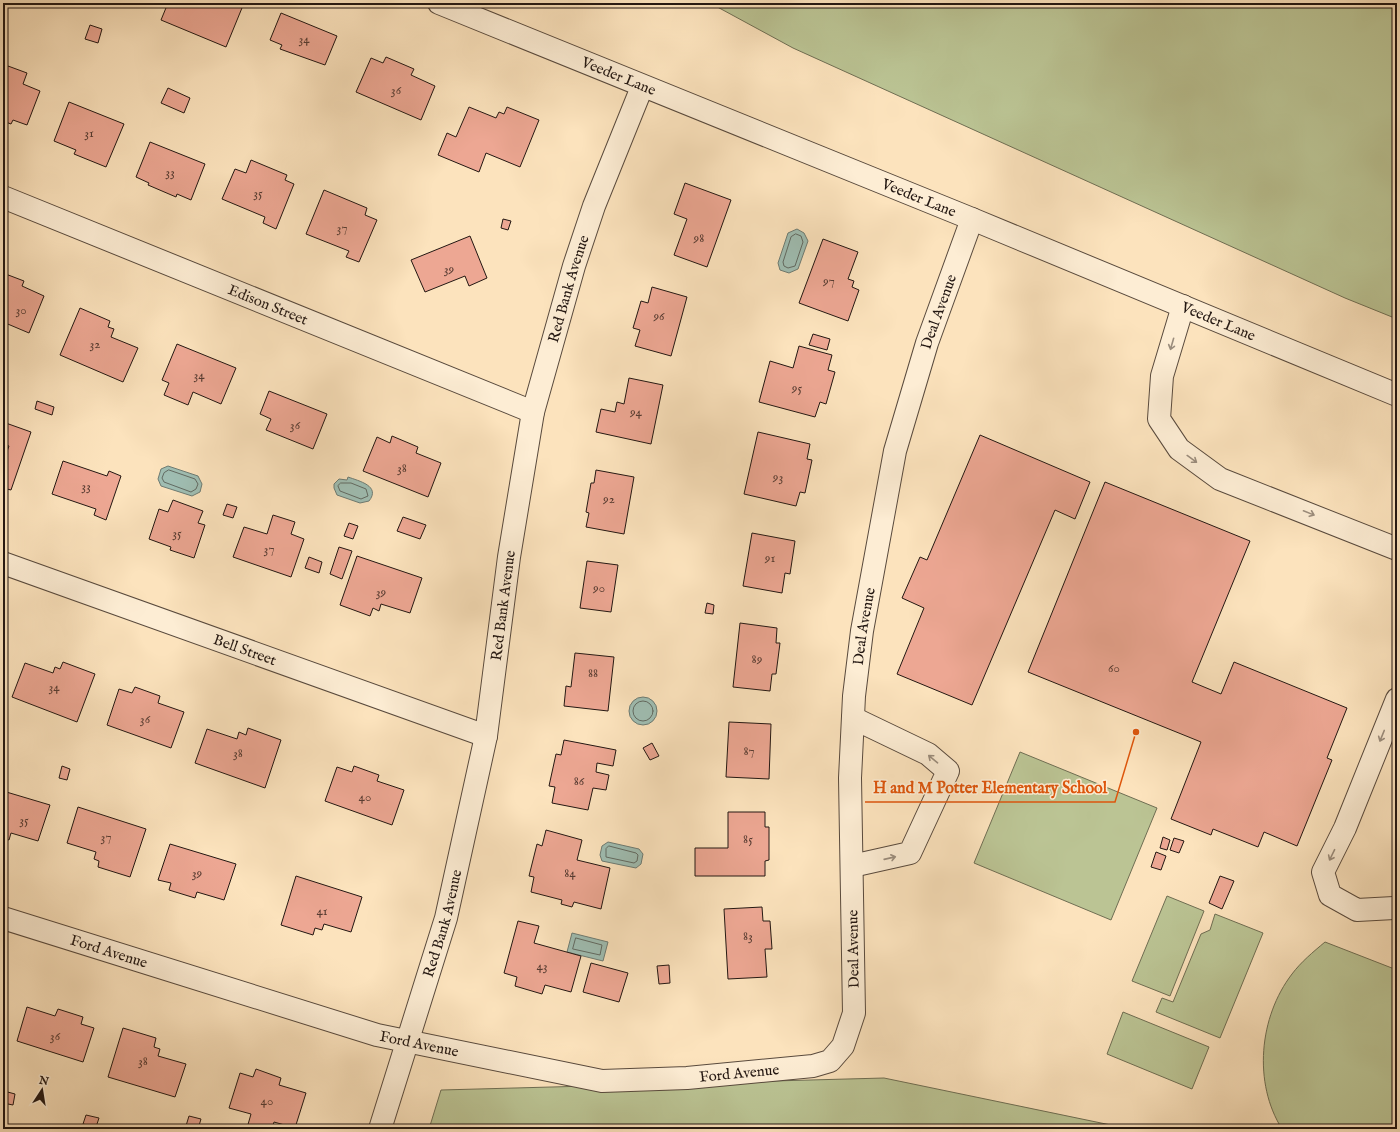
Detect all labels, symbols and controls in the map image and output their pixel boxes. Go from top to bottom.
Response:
house number: 34 [298,31,310,48]
street label: Veeder Lane [578,52,659,100]
house number: 36 [391,82,402,99]
house number: 31 [84,125,94,142]
house number: 33 [165,164,175,181]
street label: Veeder Lane [878,174,959,222]
house number: 35 [253,185,263,202]
house number: 37 [337,220,347,237]
house number: 98 [693,230,704,247]
street label: Red Bank Avenue [544,233,594,345]
house number: 39 [444,261,455,278]
street label: Deal Avenue [917,272,961,352]
house number: 97 [822,273,835,290]
street label: Edison Street [225,280,310,330]
street label: Veeder Lane [1178,297,1258,345]
house number: 30 [15,302,27,319]
house number: 96 [652,308,665,325]
house number: 32 [90,336,100,353]
one-way arrow [1168,337,1175,350]
house number: 34 [193,367,205,384]
house number: 95 [791,380,802,397]
house number: 94 [629,404,643,421]
house number: 36 [290,417,301,434]
one-way arrow [1187,455,1198,463]
house number: 38 [397,460,407,477]
house number: 93 [772,469,783,486]
house number: 33 [81,478,91,495]
house number: 92 [602,491,615,508]
one-way arrow [1303,510,1315,518]
house number: 35 [172,525,182,542]
house number: 37 [264,541,274,558]
street label: Red Bank Avenue [487,549,520,662]
house number: 91 [764,550,775,567]
house number: 90 [592,580,605,597]
house number: 39 [376,584,387,601]
street label: Deal Avenue [849,586,880,666]
street label: Bell Street [211,630,279,670]
house number: 89 [752,651,763,668]
house number: 60 [1108,660,1120,677]
house number: 88 [588,665,598,682]
house number: 34 [48,679,60,696]
house number: 36 [140,711,151,728]
one-way arrow [1378,729,1386,741]
house number: 87 [743,743,755,760]
house number: 38 [233,745,243,762]
one-way arrow [928,754,939,763]
house number: 86 [574,773,585,790]
callout: H and M Potter Elementary School [865,774,1115,802]
text: H and M Potter Elementary School [873,779,1108,799]
house number: 40 [359,789,371,806]
house number: 35 [19,812,29,829]
house number: 37 [101,829,111,846]
house number: 85 [743,831,753,848]
one-way arrow [1328,849,1335,861]
one-way arrow [883,853,896,861]
house number: 39 [192,865,203,882]
house number: 84 [564,865,576,882]
street label: Red Bank Avenue [419,868,466,980]
house number: 41 [316,903,328,920]
street label: Deal Avenue [843,909,864,988]
house number: 83 [743,928,753,945]
street label: Ford Avenue [68,931,150,973]
house number: 43 [536,958,548,975]
street label: Ford Avenue [378,1027,460,1061]
house number: 36 [50,1028,61,1045]
house number: 38 [138,1053,148,1070]
street label: Ford Avenue [698,1060,780,1087]
north arrow [22,1070,62,1110]
text: N [37,1073,50,1089]
house number: 40 [261,1093,273,1110]

